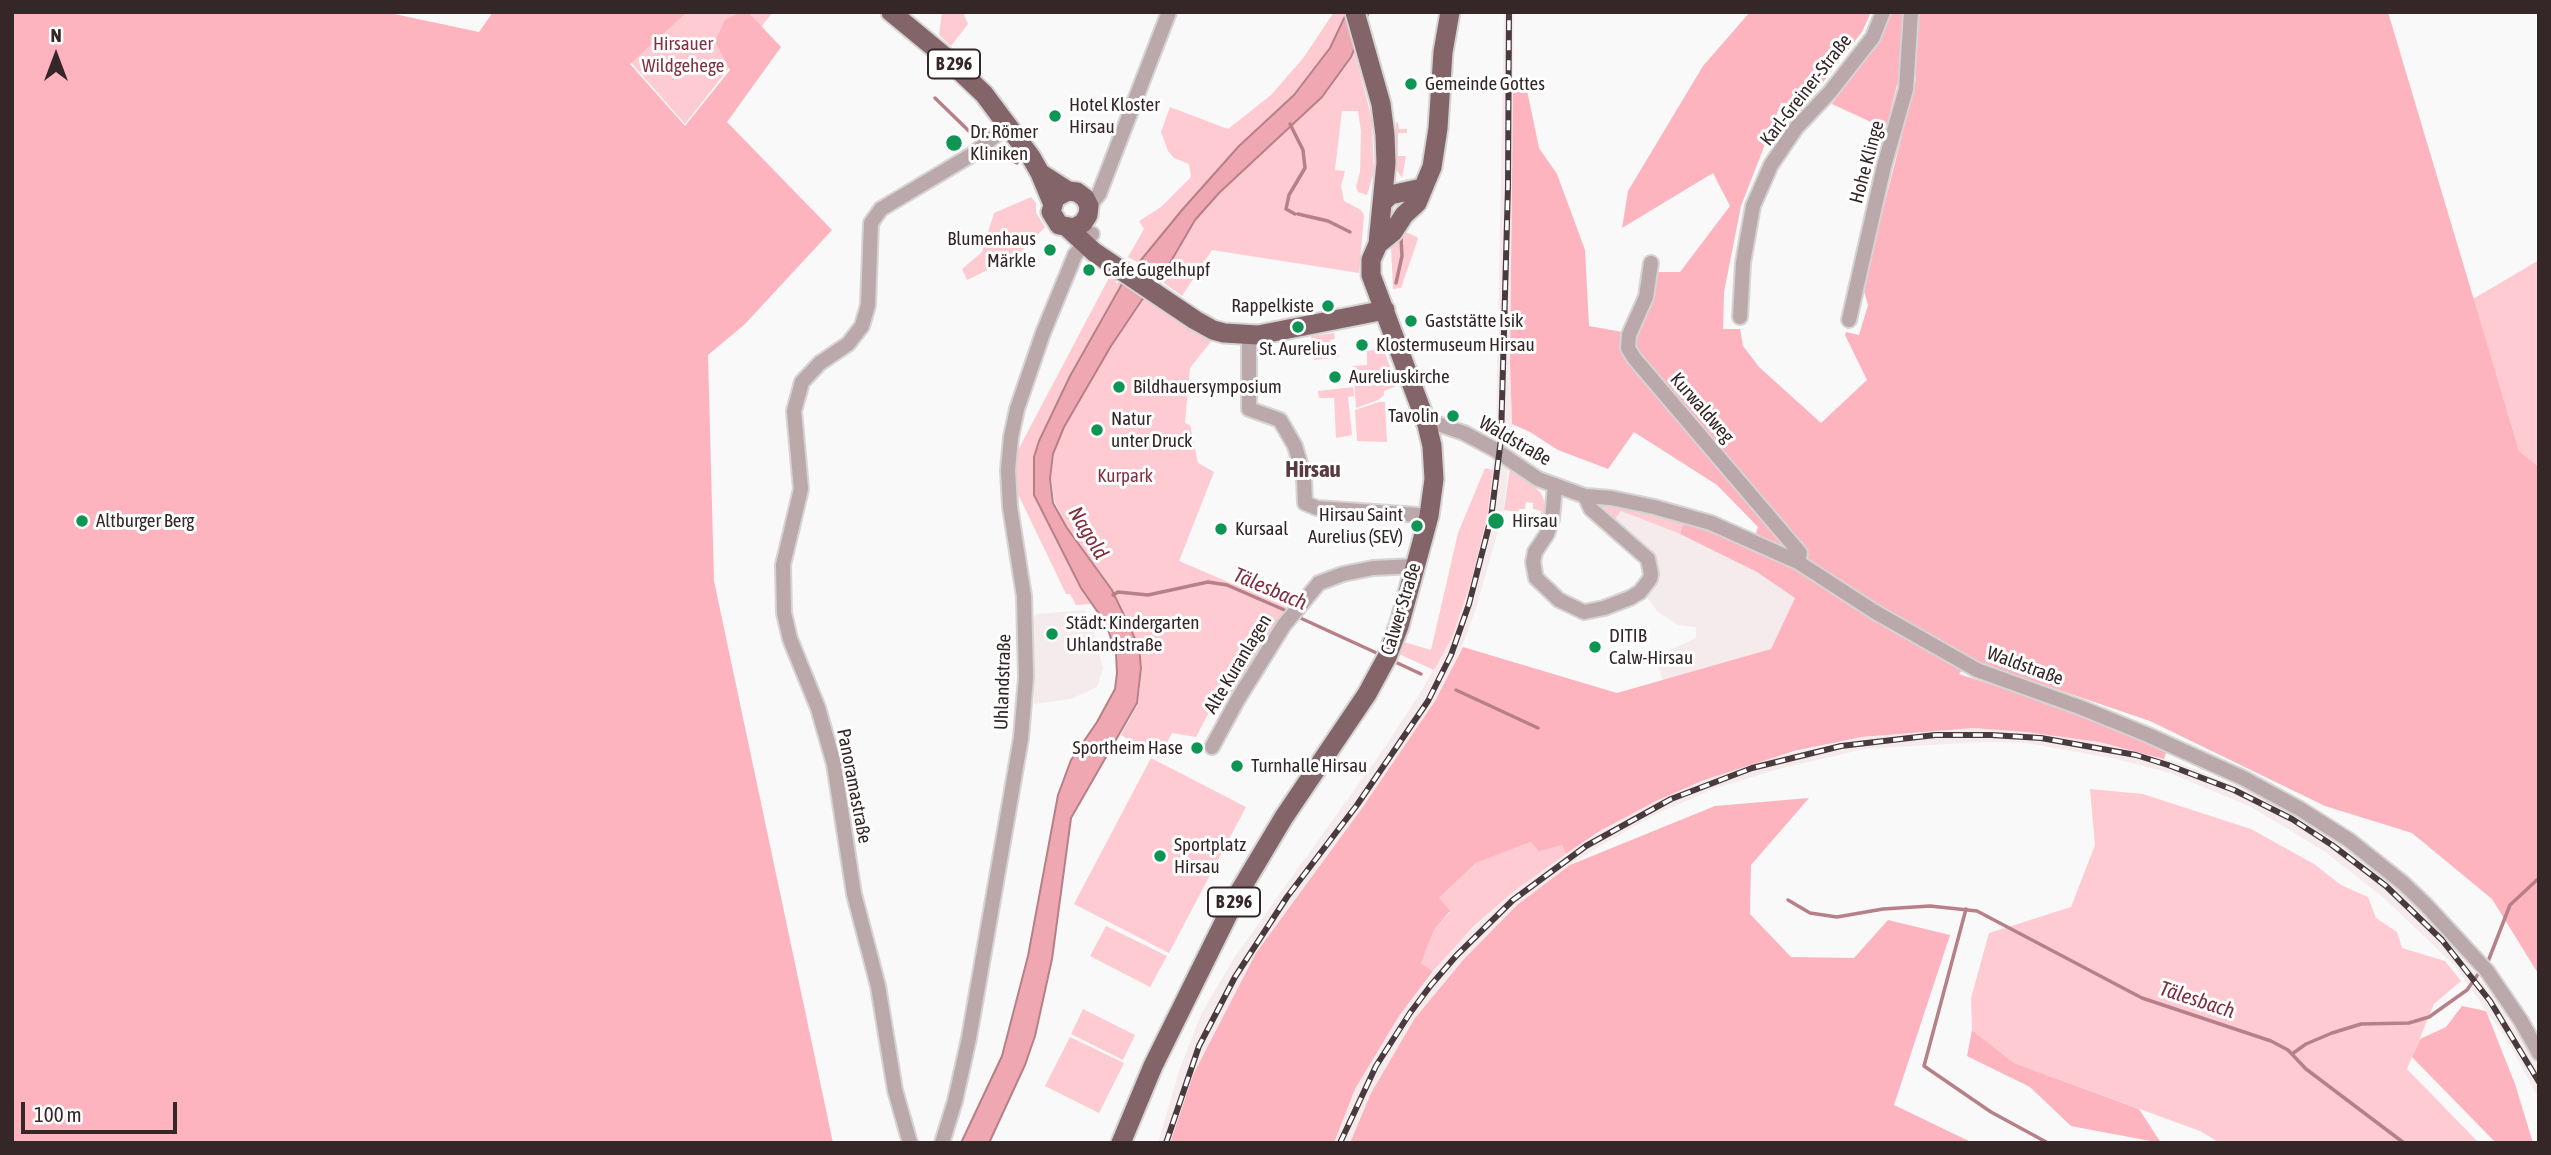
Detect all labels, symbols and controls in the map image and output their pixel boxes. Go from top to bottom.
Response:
north arrow [21,21,91,91]
text: N [50,24,62,46]
street label: Karl-Greiner-Straße [1755,30,1857,150]
park label: Hirsauer Wildgehege [642,33,724,77]
road number: B 296 [928,50,980,78]
place label: Gemeinde Gottes [1425,73,1545,95]
marker: Gemeinde Gottes [1403,76,1419,92]
place label: Hotel Kloster Hirsau [1069,94,1160,138]
marker: Hotel Kloster Hirsau [1047,108,1063,124]
street label: Hohe Klinge [1845,118,1889,206]
place label: Dr. Römer Kliniken [970,121,1038,165]
marker: Dr. Römer Kliniken [944,133,964,153]
place label: Blumenhaus Märkle [947,228,1036,272]
marker: Blumenhaus Märkle [1042,242,1058,258]
place label: Cafe Gugelhupf [1103,259,1210,281]
marker: Cafe Gugelhupf [1081,262,1097,278]
place label: Rappelkiste [1231,295,1314,317]
marker: Rappelkiste [1320,298,1336,314]
place label: Gaststätte Isik [1425,310,1523,332]
marker: Gaststätte Isik [1403,313,1419,329]
marker: St. Aurelius [1290,319,1306,335]
place label: Klostermuseum Hirsau [1376,334,1535,356]
marker: Klostermuseum Hirsau [1354,337,1370,353]
place label: St. Aurelius [1259,338,1337,360]
place label: Aureliuskirche [1349,366,1450,388]
street label: Kurwaldweg [1665,368,1739,448]
marker: Aureliuskirche [1327,369,1343,385]
place label: Bildhauersymposium [1133,376,1282,398]
marker: Bildhauersymposium [1111,379,1127,395]
place label: Tavolin [1388,405,1439,427]
place label: Natur unter Druck [1111,408,1192,452]
marker: Tavolin [1445,408,1461,424]
street label: Waldstraße [1475,411,1555,471]
marker: Natur unter Druck [1089,422,1105,438]
district label: Hirsau [1285,456,1341,484]
park label: Kurpark [1097,465,1153,487]
water label: Nagold [1063,502,1113,564]
place label: Hirsau Saint Aurelius (SEV) [1308,504,1403,548]
place label: Altburger Berg [96,510,194,532]
place label: Hirsau [1512,510,1558,532]
marker: Hirsau [1486,511,1506,531]
marker: Altburger Berg [74,513,90,529]
place label: Kursaal [1235,518,1288,540]
marker: Hirsau Saint Aurelius (SEV) [1409,518,1425,534]
marker: Kursaal [1213,521,1229,537]
street label: Calwer Straße [1376,560,1426,658]
water label: Tälesbach [1229,562,1311,616]
street label: Alte Kuranlagen [1199,610,1277,718]
place label: Städt: Kindergarten Uhlandstraße [1066,612,1199,656]
place label: DITIB Calw-Hirsau [1609,625,1693,669]
marker: Städt: Kindergarten Uhlandstraße [1044,626,1060,642]
street label: Uhlandstraße [990,633,1016,731]
marker: DITIB Calw-Hirsau [1587,639,1603,655]
street label: Waldstraße [1984,642,2066,690]
street label: Panoramastraße [832,727,876,845]
place label: Sportheim Hase [1072,737,1183,759]
marker: Sportheim Hase [1189,740,1205,756]
place label: Turnhalle Hirsau [1251,755,1367,777]
marker: Turnhalle Hirsau [1229,758,1245,774]
place label: Sportplatz Hirsau [1174,834,1246,878]
marker: Sportplatz Hirsau [1152,848,1168,864]
road number: B 296 [1208,888,1260,917]
water label: Tälesbach [2156,976,2238,1024]
scale bar [24,1088,180,1132]
text: 100 m [34,1102,82,1126]

